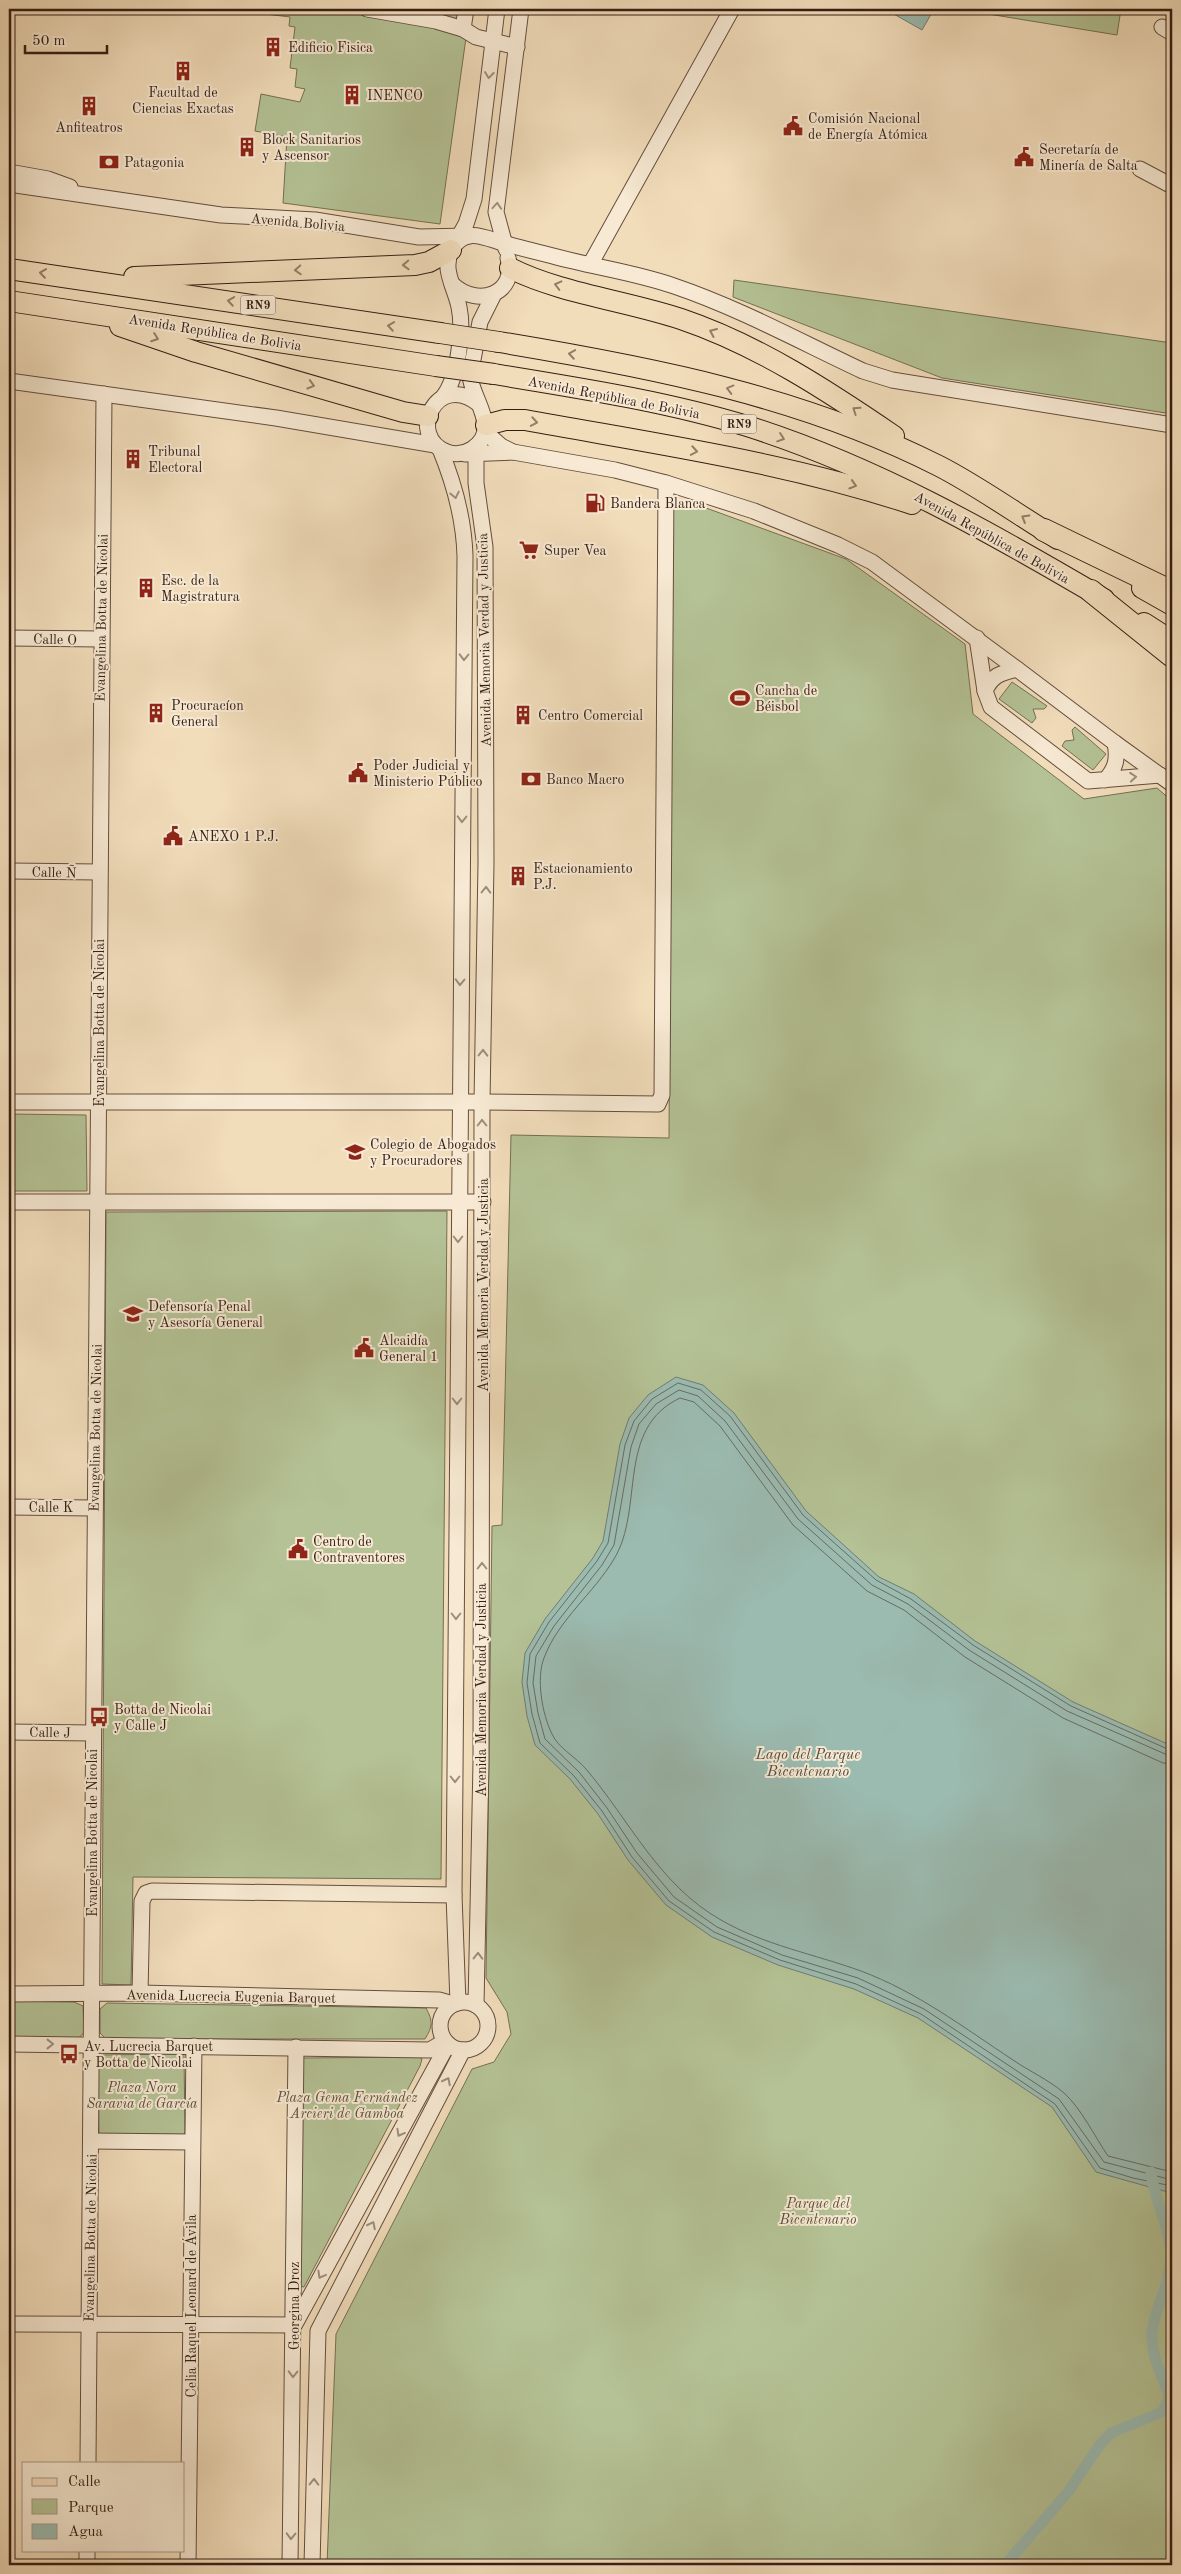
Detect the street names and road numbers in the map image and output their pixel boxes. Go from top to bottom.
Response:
street label: Avenida Bolivia [250,212,346,234]
road number: RN9 [240,296,276,314]
street label: Avenida República de Bolivia [127,312,303,354]
street label: Avenida República de Bolivia [526,374,701,422]
road number: RN9 [722,414,756,434]
street label: Avenida República de Bolivia [911,489,1072,587]
street label: Avenida Memoria Verdad y Justicia [476,533,494,747]
street label: Evangelina Botta de Nicolai [94,534,110,702]
street label: Calle O [33,633,77,647]
street label: Calle Ñ [31,863,77,880]
street label: Evangelina Botta de Nicolai [93,939,107,1107]
street label: Avenida Memoria Verdad y Justicia [477,1178,491,1392]
street label: Evangelina Botta de Nicolai [88,1344,104,1512]
street label: Calle K [29,1501,73,1515]
street label: Avenida Memoria Verdad y Justicia [475,1583,489,1797]
street label: Calle J [29,1726,71,1740]
street label: Evangelina Botta de Nicolai [86,1749,100,1917]
street label: Avenida Lucrecia Eugenia Barquet [126,1988,336,2006]
street label: Evangelina Botta de Nicolai [83,2154,99,2322]
street label: Celia Raquel Leonard de Ávila [182,2214,199,2398]
street label: Georgina Droz [288,2262,302,2350]

